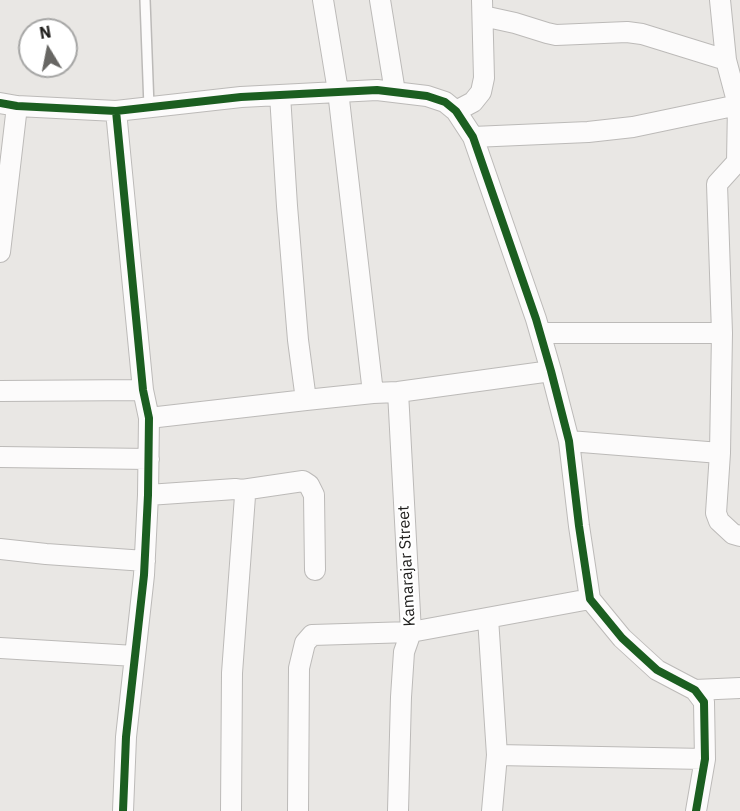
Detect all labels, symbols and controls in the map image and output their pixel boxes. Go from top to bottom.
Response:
north arrow [18,18,78,78]
text: N [38,21,53,43]
street label: Kamarajar Street [394,505,420,627]

